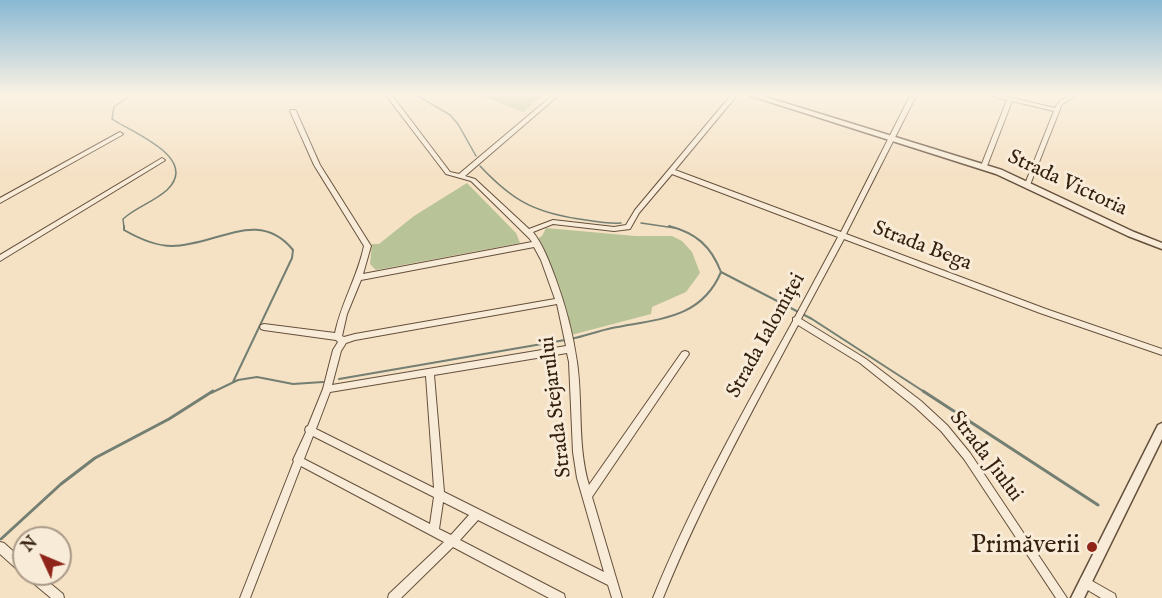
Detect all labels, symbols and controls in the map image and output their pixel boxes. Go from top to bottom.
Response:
street label: Strada Victoria [1003,145,1131,223]
street label: Strada Bega [869,217,975,277]
street label: Strada Ialomiței [722,269,812,403]
street label: Strada Stejarului [536,335,578,479]
street label: Strada Jiului [943,407,1027,507]
north arrow [12,526,72,586]
place label: Primăverii [971,531,1080,563]
text: N [18,533,42,557]
marker: Primăverii [1085,540,1099,554]

